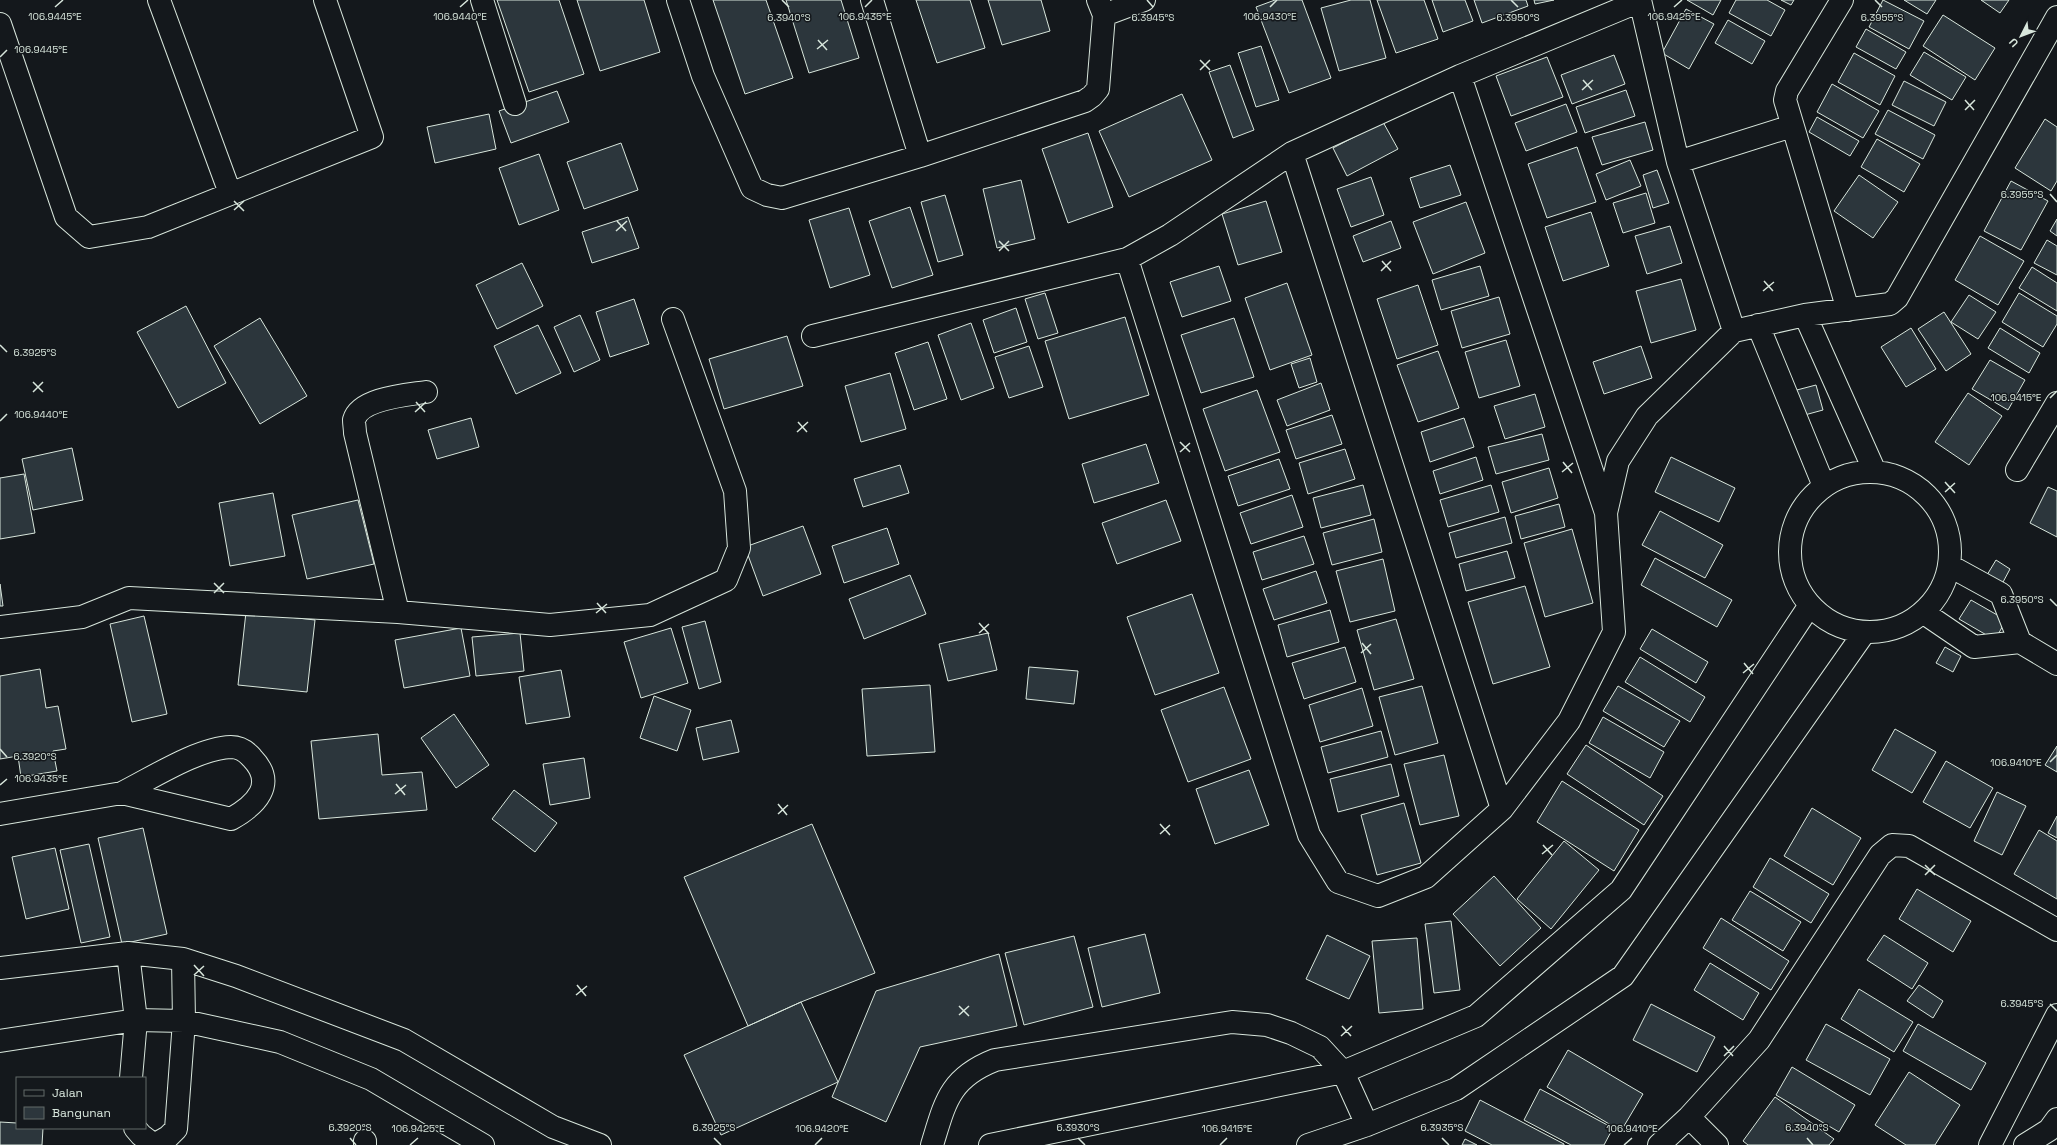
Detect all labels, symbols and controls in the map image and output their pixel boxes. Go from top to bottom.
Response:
text: 106.9445°E [28,10,82,23]
text: 106.9440°E [433,10,487,23]
text: 106.9435°E [838,10,892,23]
text: 106.9430°E [1243,10,1297,23]
text: 106.9425°E [1647,10,1701,23]
text: 6.3940°S [767,11,811,24]
text: 6.3945°S [1132,11,1174,24]
text: 6.3950°S [1496,11,1540,24]
text: 6.3955°S [1861,11,1903,24]
north arrow [2001,16,2041,56]
text: U [2006,35,2021,50]
text: 106.9445°E [14,43,68,56]
text: 6.3955°S [2001,188,2043,201]
text: 6.3925°S [14,346,56,359]
text: 106.9415°E [1991,391,2042,404]
text: 106.9440°E [14,408,68,421]
text: 6.3950°S [2000,593,2044,606]
text: 6.3920°S [13,750,57,763]
text: 106.9410°E [1990,756,2042,769]
text: 106.9435°E [14,772,68,785]
text: 6.3945°S [2001,997,2043,1010]
legend [16,1077,146,1129]
text: Jalan [52,1085,83,1101]
text: Bangunan [52,1105,111,1121]
text: 6.3920°S [328,1121,372,1134]
text: 6.3925°S [693,1121,735,1134]
text: 6.3930°S [1056,1121,1100,1134]
text: 6.3935°S [1421,1121,1463,1134]
text: 6.3940°S [1785,1121,1829,1134]
text: 106.9425°E [391,1122,445,1135]
text: 106.9420°E [795,1122,849,1135]
text: 106.9415°E [1202,1122,1253,1135]
text: 106.9410°E [1606,1122,1658,1135]

